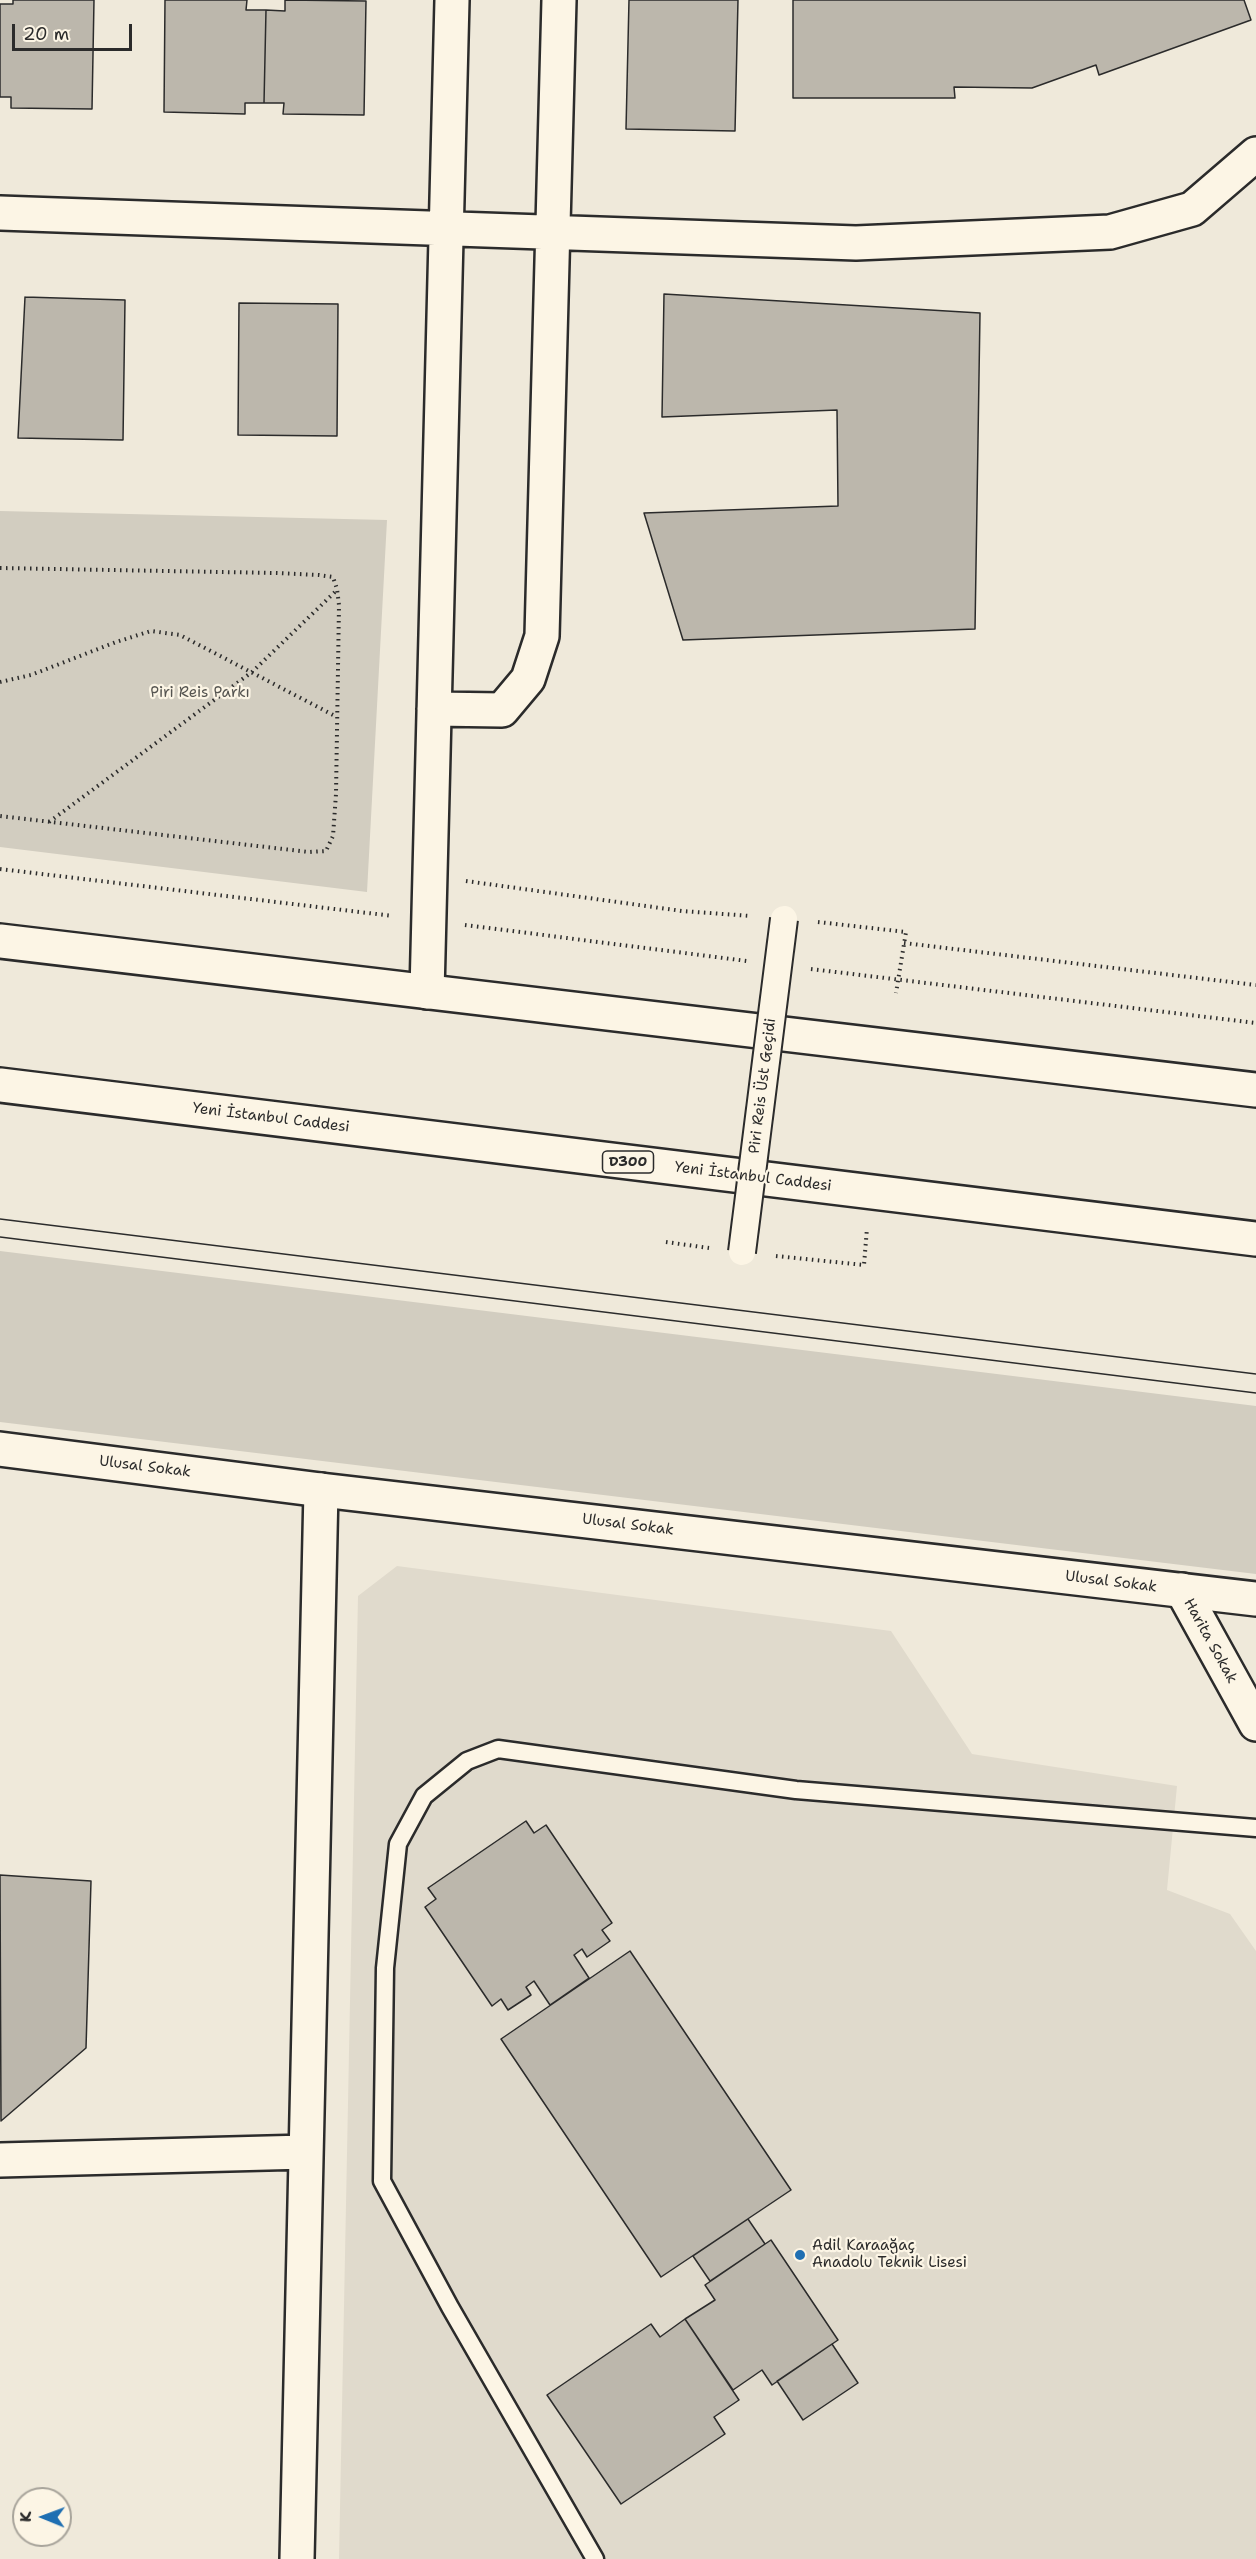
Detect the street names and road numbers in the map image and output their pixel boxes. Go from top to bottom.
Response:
street label: Piri Reis Üst Geçidi [746,1017,780,1155]
street label: Yeni İstanbul Caddesi [191,1099,351,1137]
road number: D300 [602,1151,654,1173]
street label: Yeni İstanbul Caddesi [673,1158,833,1196]
street label: Ulusal Sokak [98,1452,192,1482]
street label: Ulusal Sokak [581,1510,675,1540]
street label: Ulusal Sokak [1064,1567,1158,1597]
street label: Harita Sokak [1179,1595,1241,1687]

